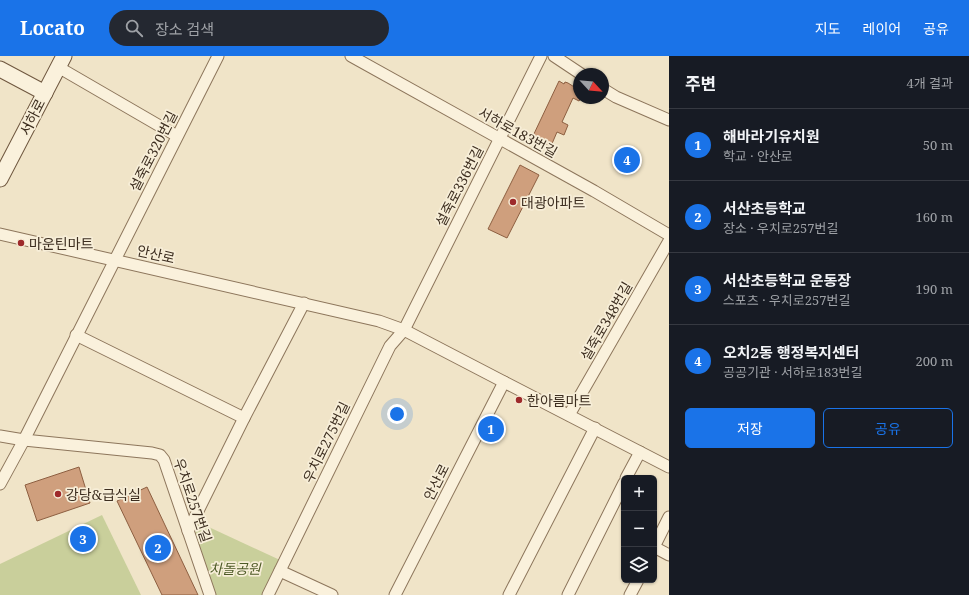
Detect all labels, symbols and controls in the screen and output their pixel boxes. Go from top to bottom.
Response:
search box [109,10,389,46]
text: Locato [20,15,85,41]
icon: search [123,17,145,39]
text: 장소 검색 [155,19,214,39]
text: 지도 [815,19,841,38]
text: 레이어 [863,19,901,38]
text: 공유 [923,19,949,38]
north arrow [573,68,609,104]
text: 주변 [685,72,716,95]
text: 4개 결과 [906,74,953,92]
street label: 서하로 [15,95,49,139]
street label: 서하로183번길 [475,102,561,162]
street label: 설죽로320번길 [125,108,181,194]
text: 해바라기유치원 [723,126,820,146]
text: 1 [694,136,702,154]
text: 50 m [923,136,953,154]
street label: 설죽로336번길 [431,143,487,229]
pin: 4 [614,145,640,175]
text: 학교 · 안산로 [723,147,793,165]
place label: 대광아파트 [521,193,586,212]
marker: 대광아파트 [508,197,518,207]
text: 서산초등학교 [723,198,806,218]
text: 2 [694,208,702,226]
text: 160 m [916,208,953,226]
text: 장소 · 우치로257번길 [723,219,839,237]
place label: 마운틴마트 [29,234,94,253]
marker: 마운틴마트 [16,238,26,248]
street label: 안산로 [135,240,177,268]
text: 서산초등학교 운동장 [723,270,851,290]
street label: 설죽로348번길 [576,278,636,364]
text: 3 [694,280,702,298]
text: 190 m [916,280,953,298]
text: 스포츠 · 우치로257번길 [723,291,851,309]
text: 오치2동 행정복지센터 [723,342,860,362]
text: 4 [694,352,702,370]
text: 200 m [916,352,953,370]
text: 공공기관 · 서하로183번길 [723,363,862,381]
place label: 한아름마트 [527,391,592,410]
marker: 한아름마트 [514,395,524,405]
street label: 우치로275번길 [298,398,354,486]
your location [387,404,407,424]
button: 저장 [685,408,815,448]
button: 공유 [823,408,953,448]
pin: 1 [478,414,504,444]
street label: 우치로257번길 [170,455,216,545]
street label: 안산로 [419,460,453,504]
map controls [621,475,657,583]
button: + [621,475,657,511]
place label: 강당&급식실 [66,485,141,504]
marker: 강당&급식실 [53,489,63,499]
button: − [621,511,657,547]
pin: 3 [70,524,96,554]
pin: 2 [145,533,171,563]
button: layers [621,547,657,583]
park label: 차돌공원 [209,559,262,578]

